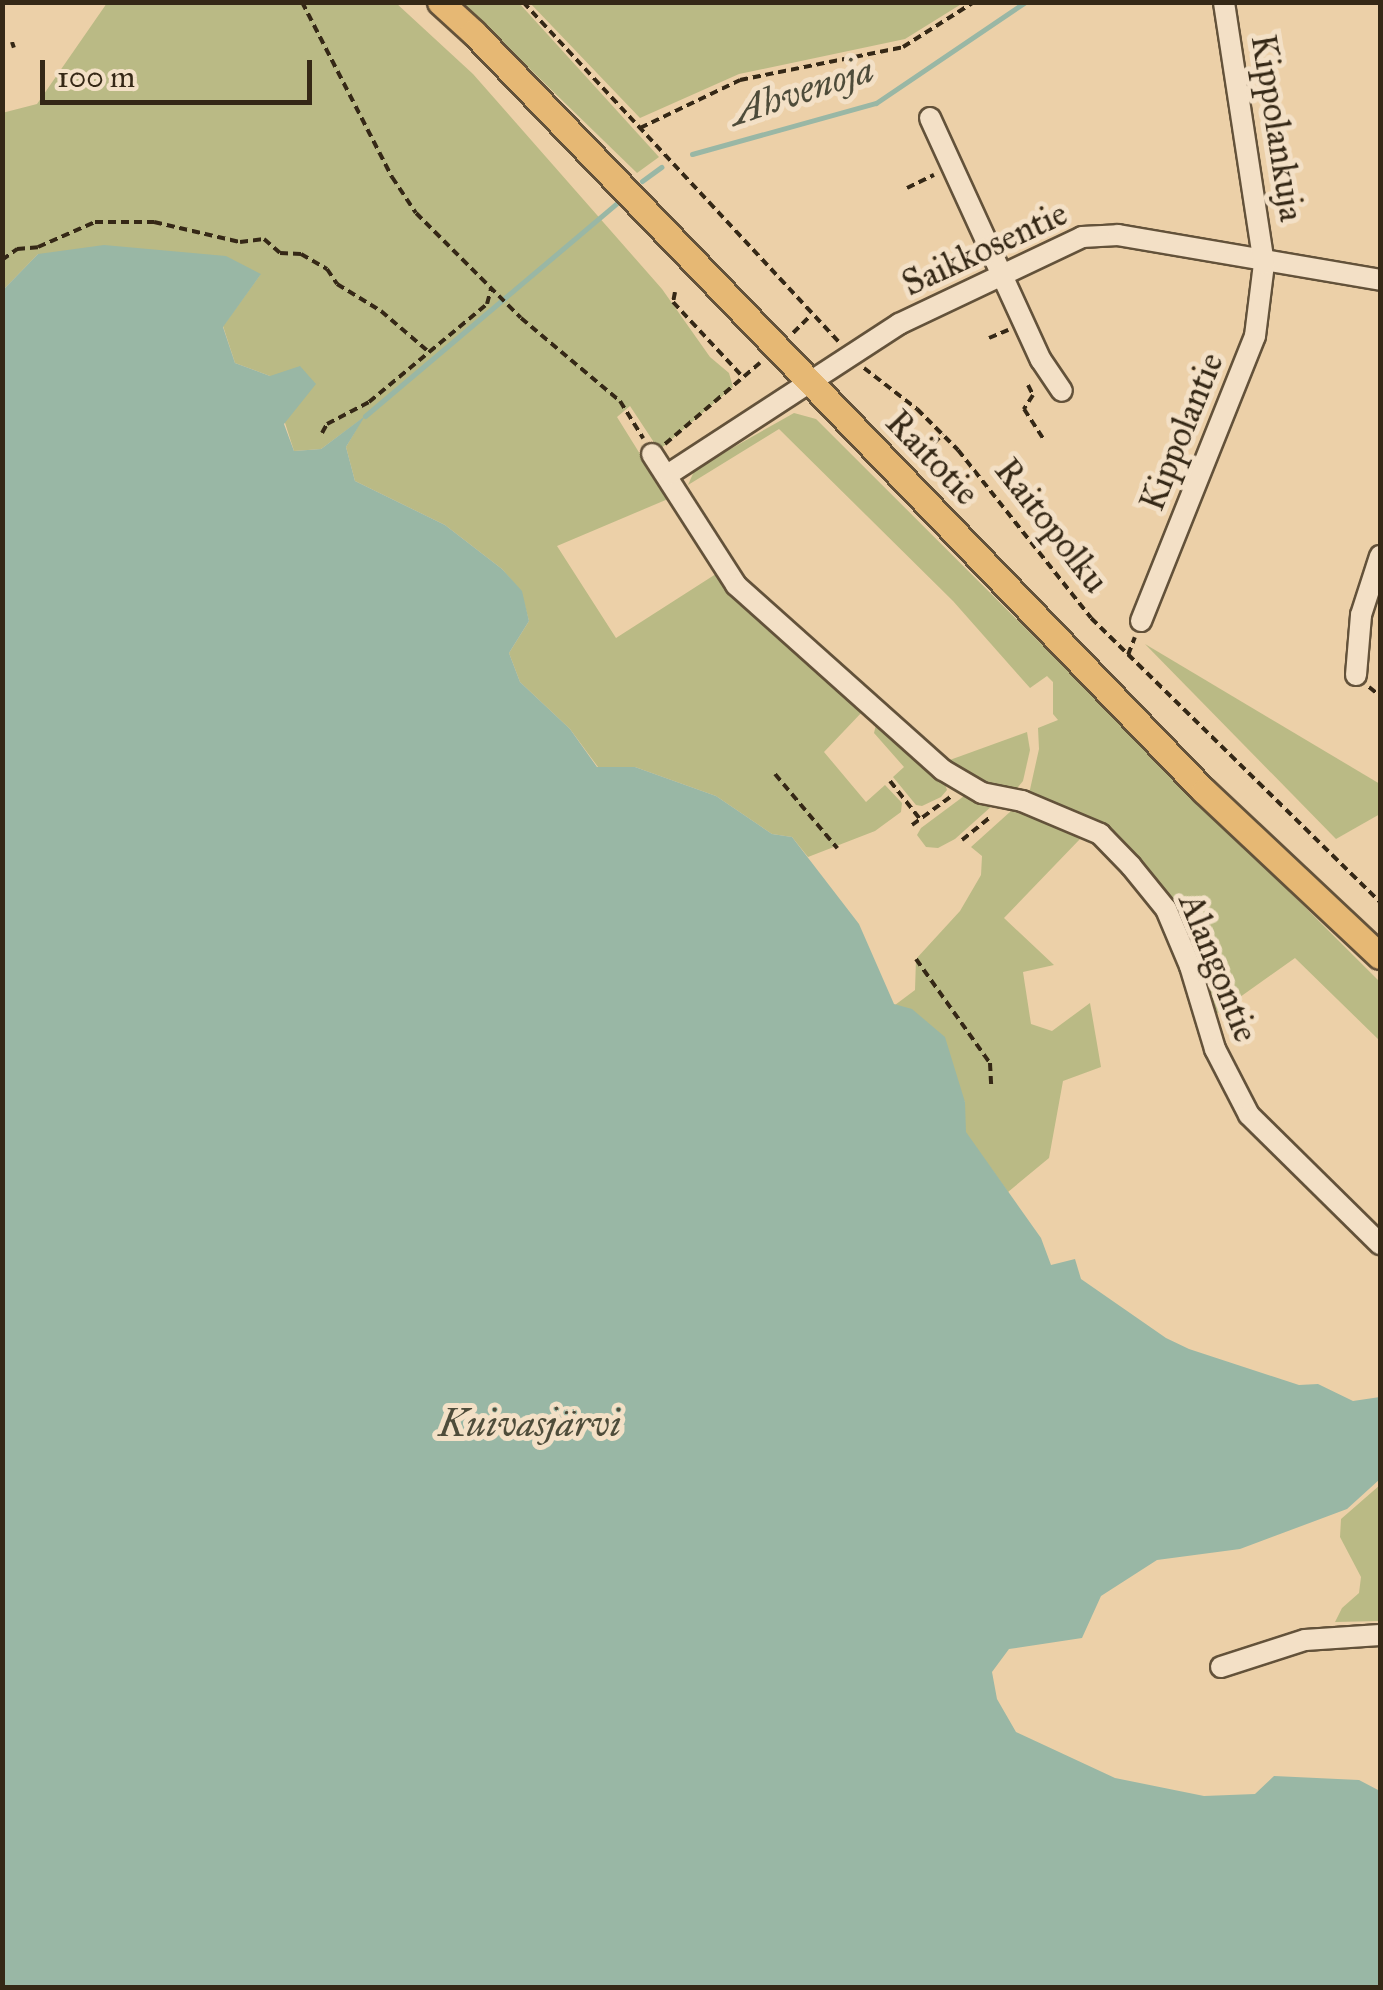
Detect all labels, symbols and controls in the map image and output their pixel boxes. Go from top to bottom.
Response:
street label: Kippolankuja [1242,32,1312,224]
scale bar [45,40,318,102]
water label: Ahvenoja [725,46,879,136]
text: 100 m [57,59,135,95]
street label: Saikkosentie [896,193,1074,305]
street label: Kippolantie [1131,347,1233,517]
street label: Raitotie [877,402,987,514]
street label: Raitopolku [986,451,1116,601]
street label: Alangontie [1169,888,1267,1048]
water label: Kuivasjärvi [439,1401,621,1447]

